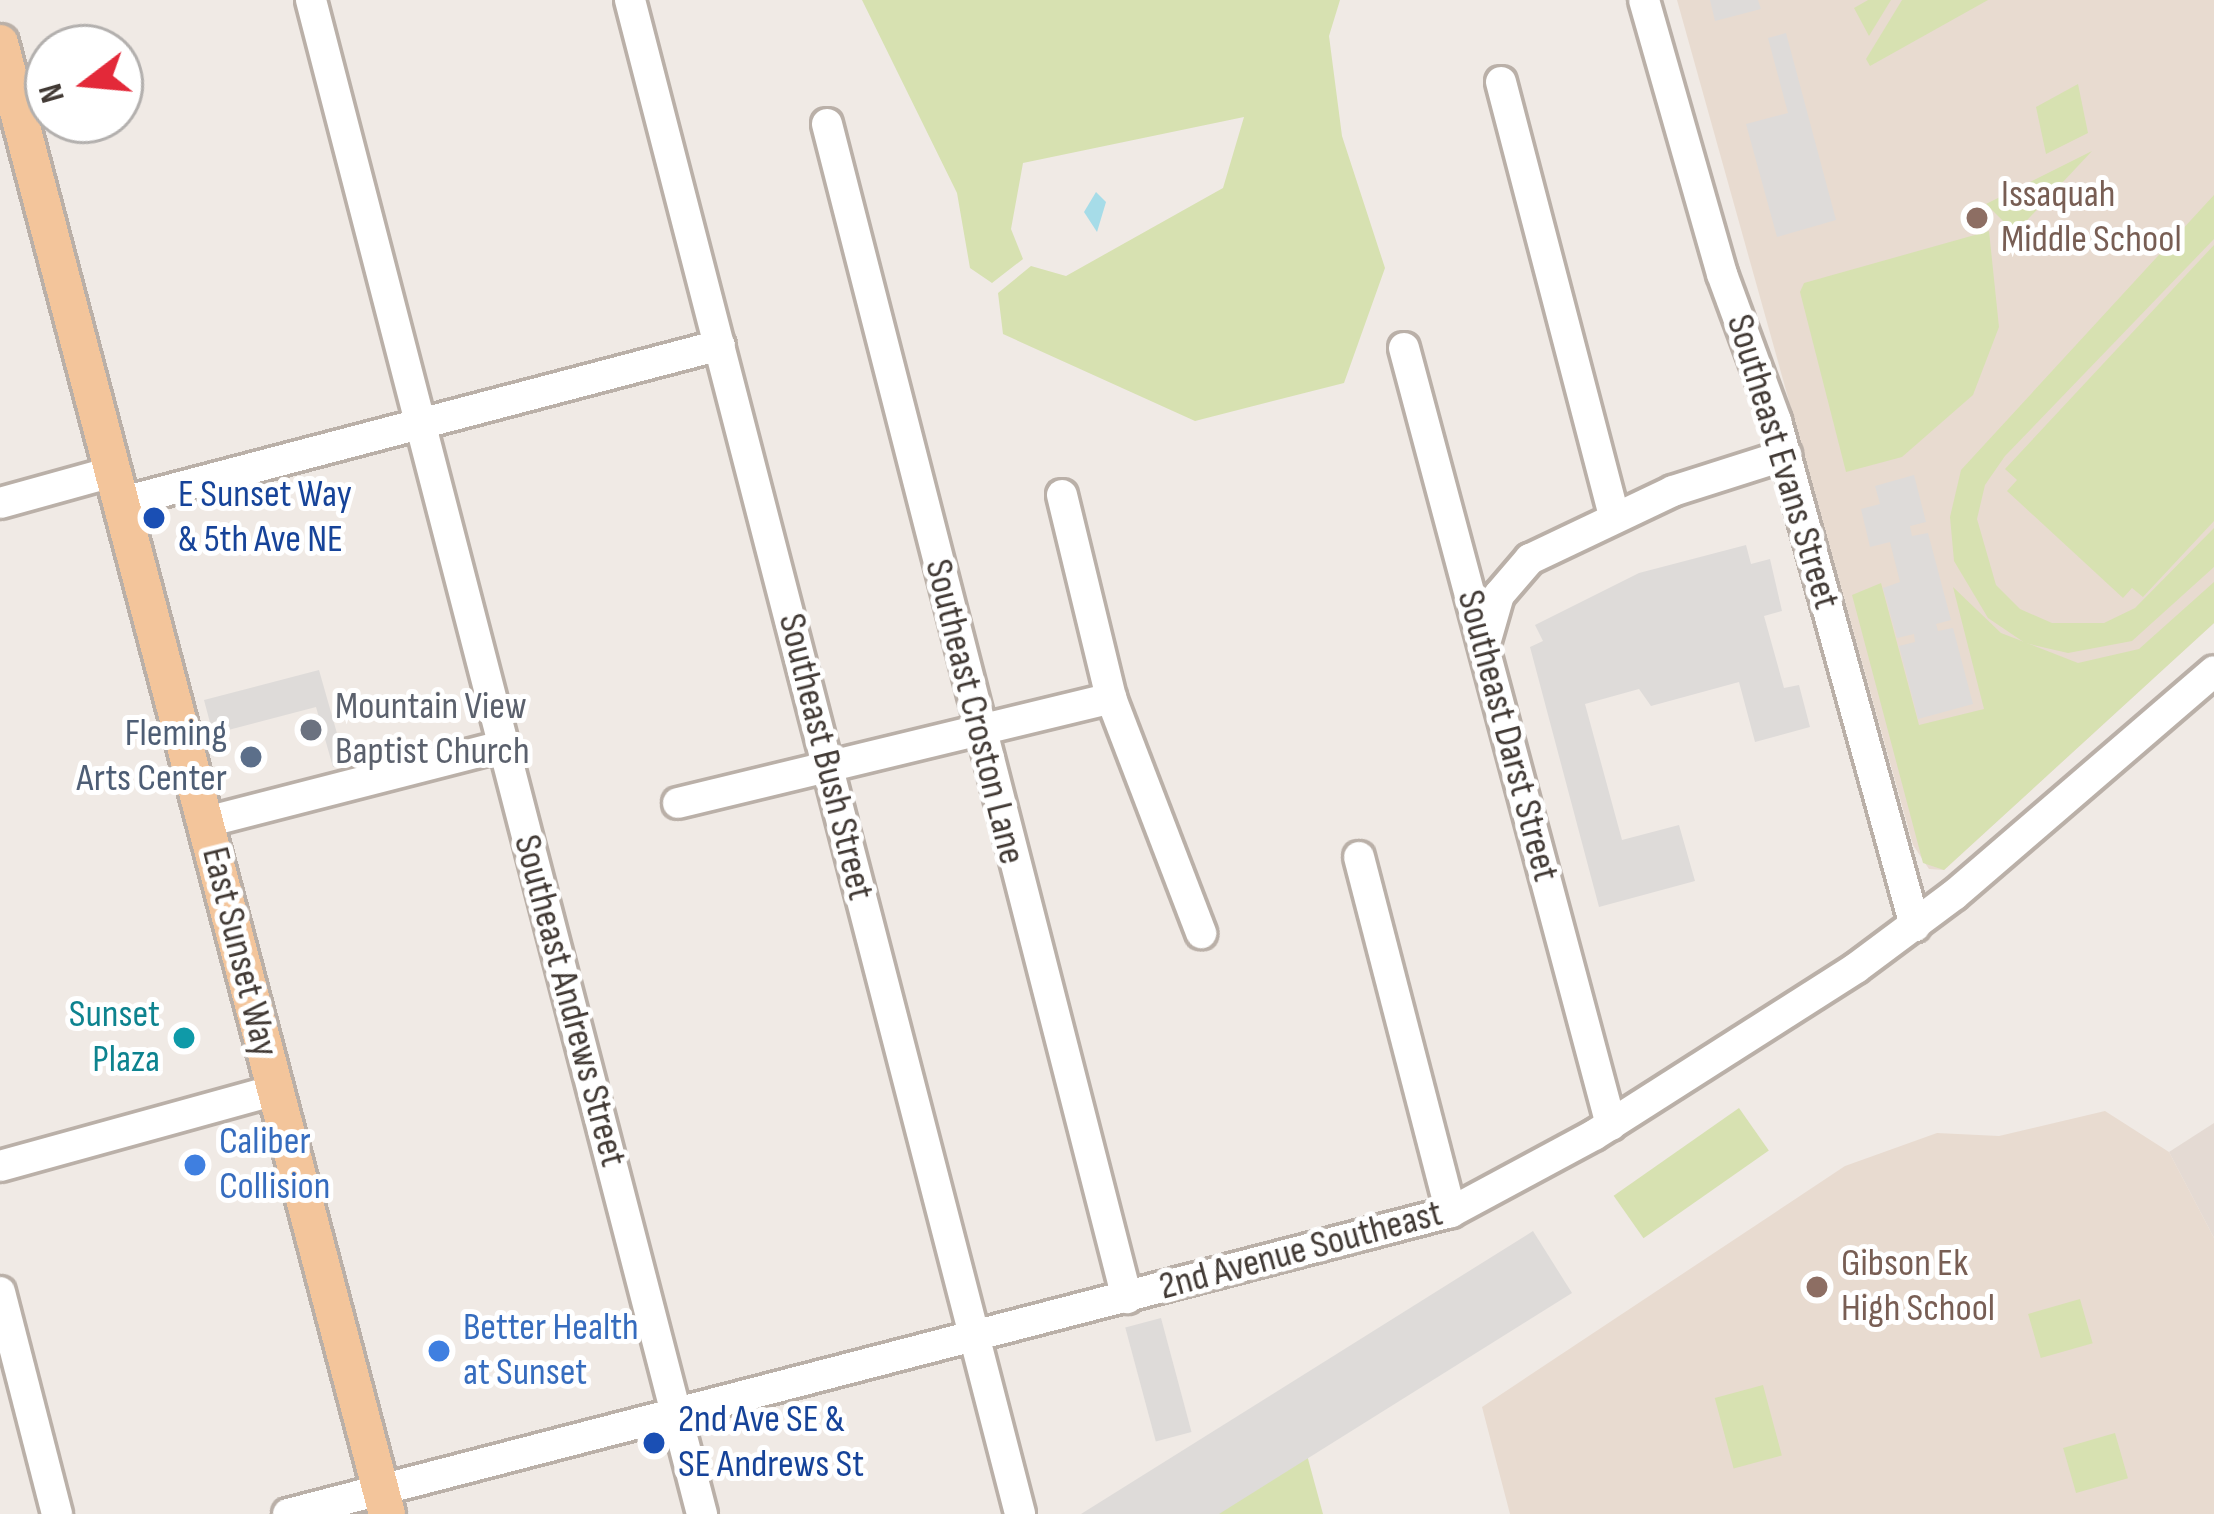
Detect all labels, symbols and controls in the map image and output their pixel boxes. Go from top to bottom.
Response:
north arrow [24,24,144,144]
text: N [31,79,74,107]
place label: Issaquah Middle School [2001,173,2182,264]
marker: Issaquah Middle School [1964,205,1990,231]
street label: Southeast Evans Street [1715,309,1849,615]
place label: E Sunset Way & 5th Ave NE [178,473,352,564]
marker: E Sunset Way & 5th Ave NE [141,505,167,531]
street label: Southeast Croston Lane [913,555,1035,869]
street label: Southeast Darst Street [1446,585,1568,887]
street label: Southeast Bush Street [767,609,883,905]
place label: Mountain View Baptist Church [335,685,530,776]
place label: Fleming Arts Center [76,712,227,803]
marker: Mountain View Baptist Church [298,717,324,743]
marker: Fleming Arts Center [238,744,264,770]
street label: Southeast Andrews Street [502,830,636,1172]
street label: East Sunset Way [190,842,288,1062]
place label: Sunset Plaza [69,993,160,1084]
marker: Sunset Plaza [171,1025,197,1051]
place label: Caliber Collision [219,1120,330,1211]
marker: Caliber Collision [182,1152,208,1178]
street label: 2nd Avenue Southeast [1154,1191,1448,1311]
place label: Gibson Ek High School [1841,1242,1995,1333]
marker: Gibson Ek High School [1804,1274,1830,1300]
place label: Better Health at Sunset [463,1306,639,1397]
marker: Better Health at Sunset [426,1338,452,1364]
place label: 2nd Ave SE & SE Andrews St [678,1398,864,1489]
marker: 2nd Ave SE & SE Andrews St [641,1430,667,1456]

